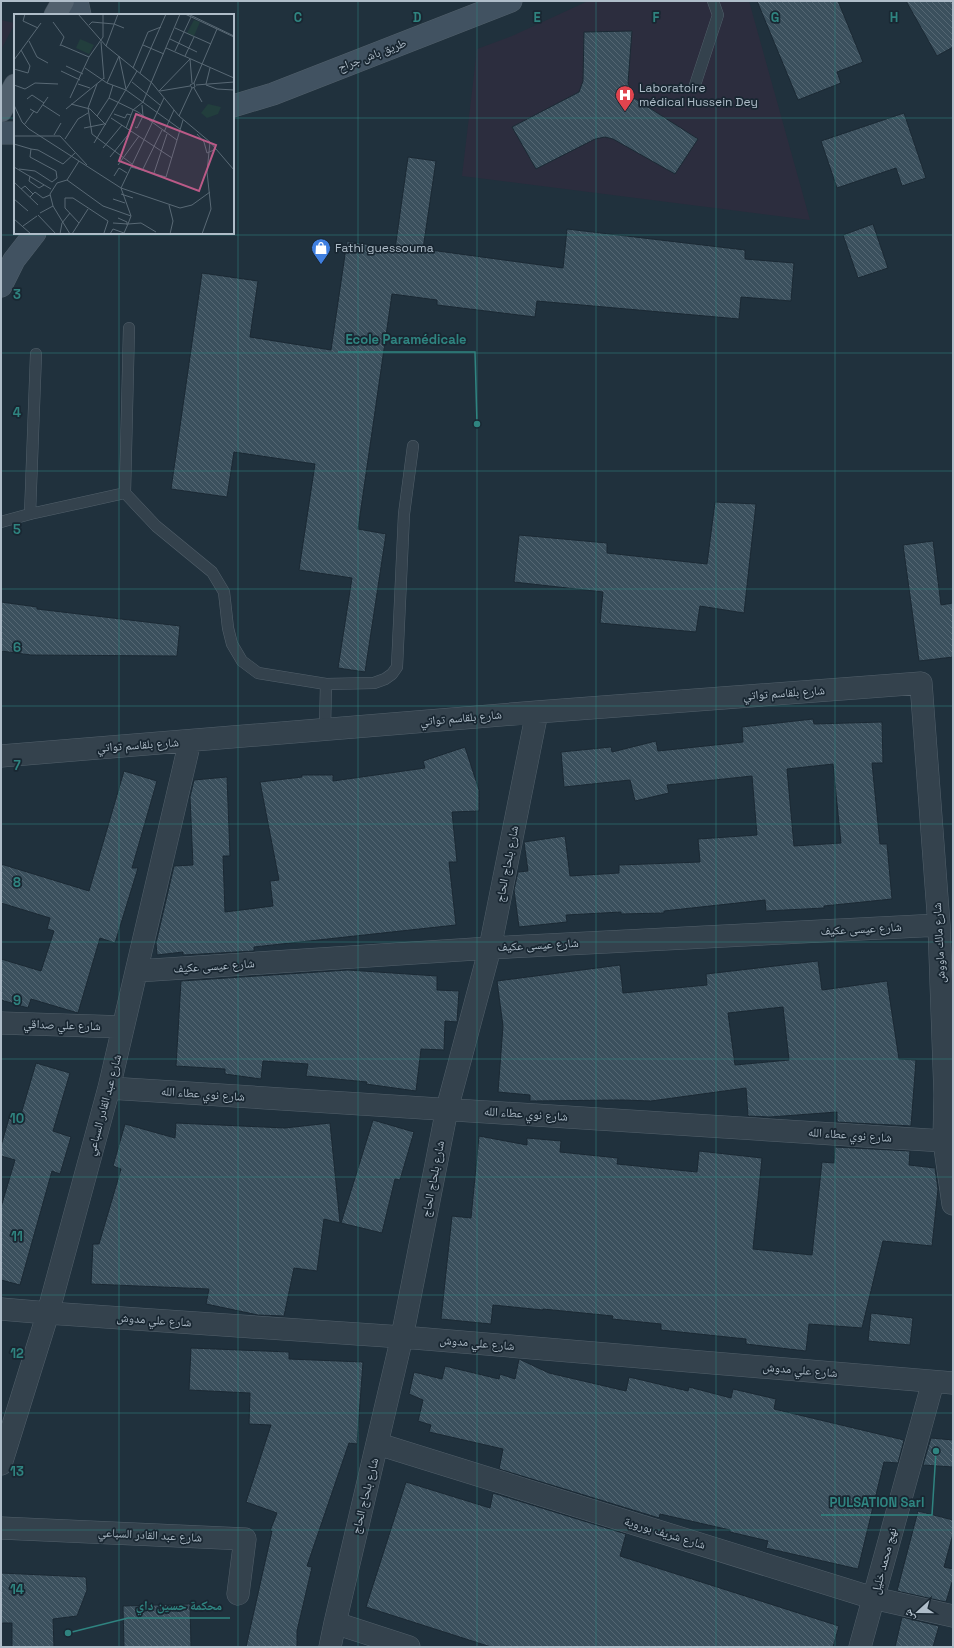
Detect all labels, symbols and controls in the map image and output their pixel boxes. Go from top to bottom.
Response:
text: C [294,9,302,26]
text: D [413,9,422,26]
text: E [533,9,541,26]
text: F [653,9,660,26]
text: G [771,9,779,26]
text: H [890,9,898,26]
inset map [14,14,234,234]
street label: طريق باش جراح [335,35,409,75]
place label: Laboratoire médical Hussein Dey [639,80,758,110]
hospital icon: Laboratoire médical Hussein Dey [614,84,636,112]
shop icon: Fathi guessouma [310,237,332,265]
place label: Fathi guessouma [335,240,434,256]
text: 3 [13,286,21,303]
callout: Ecole Paramédicale [338,327,475,352]
text: Ecole Paramédicale [345,331,467,348]
text: 4 [13,404,21,421]
text: 5 [13,521,21,538]
text: 6 [13,639,21,656]
street label: شارع بلقاسم تواتي [742,682,826,706]
street label: شارع بلقاسم تواتي [419,706,503,732]
street label: شارع بلقاسم تواتي [96,734,180,758]
text: 7 [13,757,21,774]
street label: شارع بلحاج الحاج [492,824,522,904]
text: 8 [13,874,21,891]
street label: شارع مالك ماووش [929,902,949,984]
street label: شارع عيسى عكيف [820,919,902,939]
street label: شارع عيسى عكيف [497,935,579,955]
street label: شارع عيسى عكيف [173,955,255,977]
text: 9 [13,992,21,1009]
street label: شارع علي صداقي [23,1016,101,1036]
street label: شارع عبد القادر السباعي [83,1053,127,1158]
street label: شارع نوي عطاء الله [160,1083,246,1107]
street label: شارع نوي عطاء الله [483,1103,569,1127]
text: 10 [10,1110,24,1127]
street label: شارع نوي عطاء الله [807,1124,893,1148]
street label: شارع بلحاج الحاج [418,1139,448,1219]
text: 11 [11,1228,23,1245]
street label: شارع علي مدوش [116,1309,192,1333]
street label: شارع علي مدوش [439,1332,515,1356]
text: 12 [10,1345,24,1362]
street label: شارع علي مدوش [762,1359,838,1383]
street label: شارع بلحاج الحاج [348,1456,382,1536]
text: 13 [10,1463,24,1480]
callout: PULSATION Sarl [821,1490,932,1515]
text: PULSATION Sarl [830,1494,924,1511]
street label: شارع شريف بوروية [622,1513,708,1553]
street label: شارع عبد القادر السباعي [97,1524,203,1548]
street label: نهج محمد خليل [867,1526,901,1596]
text: 14 [10,1581,24,1598]
north arrow [898,1592,938,1632]
callout: محكمة حسين داي [128,1593,230,1618]
text: محكمة حسين داي [136,1597,222,1616]
text: ش [900,1607,918,1624]

